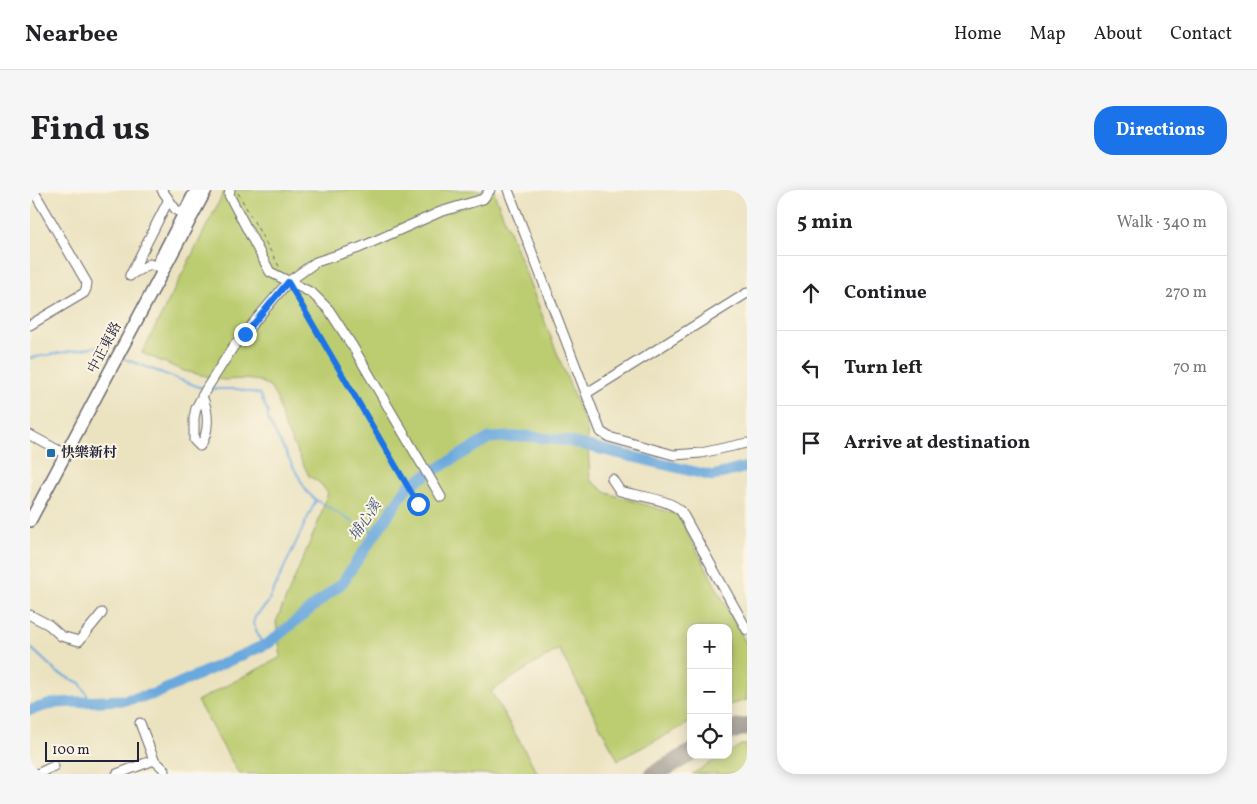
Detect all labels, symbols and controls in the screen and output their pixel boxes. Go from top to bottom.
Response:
text: Nearbee [25,18,118,52]
text: Home [954,22,1002,47]
text: Map [1030,22,1066,47]
text: About [1094,22,1142,47]
text: Contact [1170,22,1232,47]
text: Find us [30,106,150,154]
button: Directions [1094,106,1227,155]
text: 5 min [797,208,853,237]
text: Walk · 340 m [1117,212,1207,234]
icon: ahead [797,279,825,307]
text: Continue [844,280,927,306]
text: 270 m [1165,282,1207,304]
street label: 中正東路 [83,319,127,377]
route end [234,323,257,346]
icon: left [797,354,825,382]
text: Turn left [844,355,923,381]
text: 70 m [1173,357,1207,379]
icon: arrive [797,429,825,457]
text: Arrive at destination [844,430,1030,456]
place label: 快樂新村 [61,444,117,463]
marker: 快樂新村 [45,447,57,459]
route start [407,493,430,516]
water label: 埔心溪 [345,495,388,546]
map controls [687,624,732,759]
button: + [687,624,732,669]
button: − [687,669,732,714]
button: locate [687,714,732,759]
scale bar [45,739,139,762]
text: 100 m [52,741,90,760]

